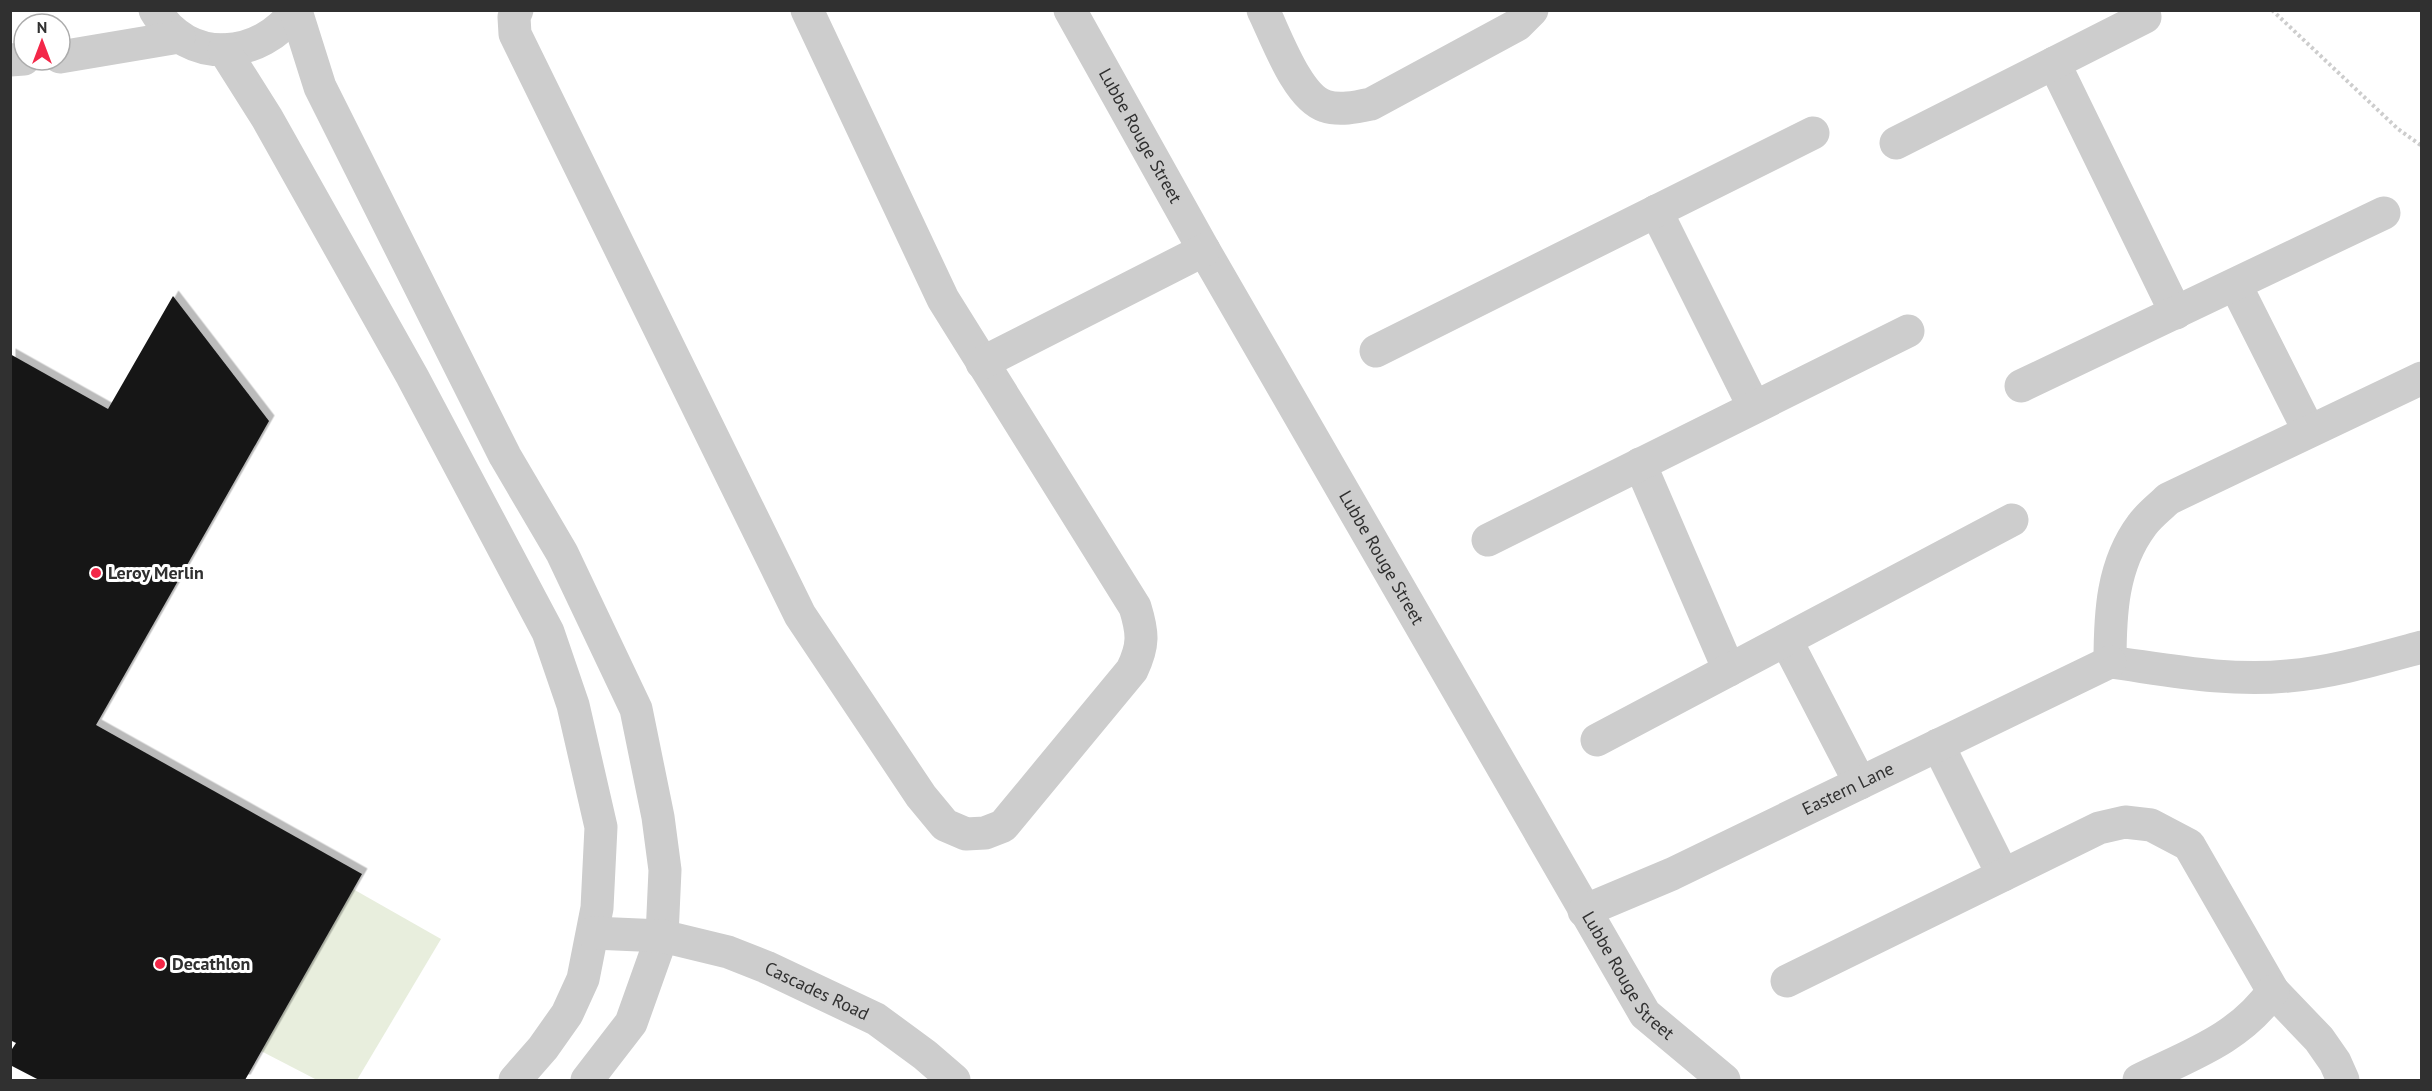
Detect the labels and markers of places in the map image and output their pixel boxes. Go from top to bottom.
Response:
place label: Leroy Merlin [108,561,204,584]
marker: Leroy Merlin [89,566,103,580]
place label: Decathlon [172,952,250,975]
marker: Decathlon [153,957,167,971]

